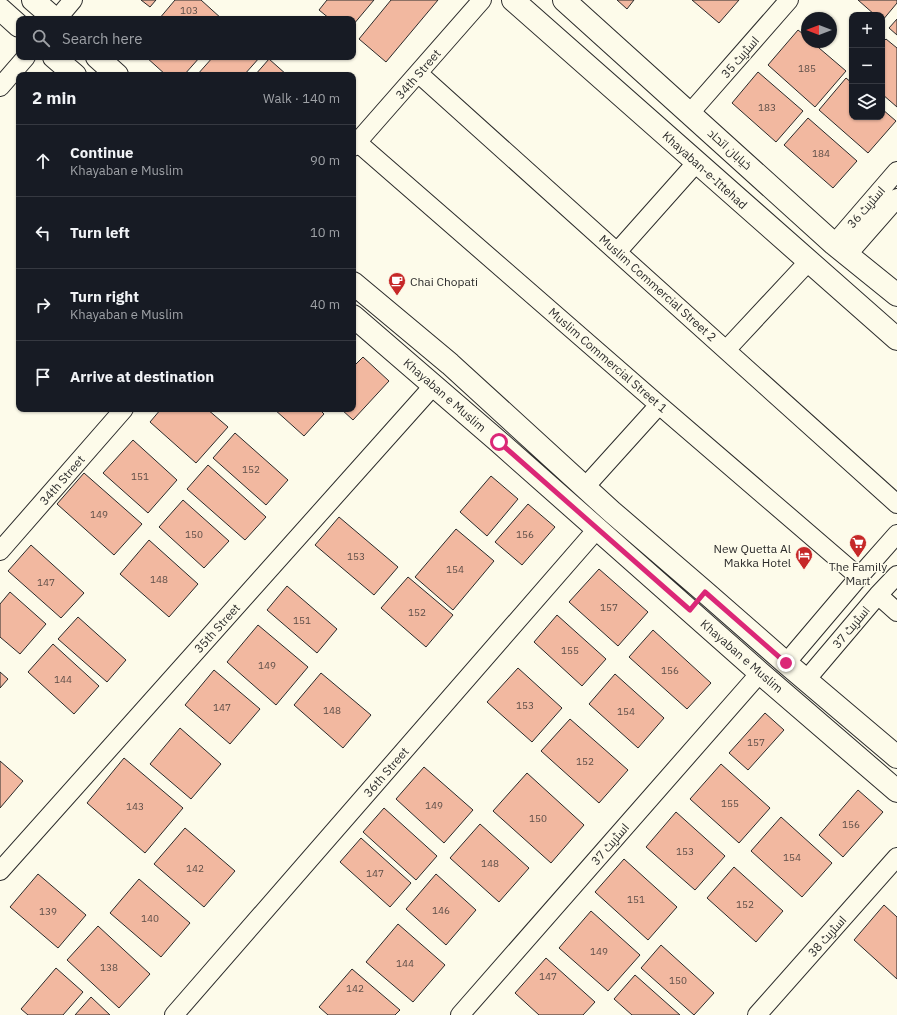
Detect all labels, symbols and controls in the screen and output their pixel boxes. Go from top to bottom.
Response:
house number: 103 [180,4,198,17]
north arrow [801,12,837,48]
map controls [849,12,885,120]
button: + [849,12,885,48]
search box [16,16,356,60]
icon: search [30,27,52,49]
text: Search here [62,29,142,48]
street label: اسٹریٹ 35 [718,33,762,81]
street label: 34th Street [392,46,444,102]
button: − [849,48,885,84]
house number: 185 [798,62,816,75]
button: layers [849,84,885,120]
text: 2 min [32,87,76,109]
text: Walk · 140 m [263,90,340,107]
house number: 183 [758,101,776,114]
street label: خیابان اتحاد [705,125,755,173]
street label: Khayaban-e-Ittehad [659,128,751,212]
text: Continue [70,143,134,162]
house number: 184 [812,147,830,160]
icon: ahead [32,150,54,172]
text: 90 m [310,152,340,169]
text: Khayaban e Muslim [70,162,183,179]
street label: اسٹریٹ 36 [844,183,888,231]
icon: left [32,222,54,244]
text: Turn left [70,223,130,242]
text: 10 m [310,224,340,241]
street label: Muslim Commercial Street 2 [596,231,720,345]
cafe icon: Chai Chopati [387,271,407,296]
place label: Chai Chopati [410,274,478,289]
text: Turn right [70,287,139,306]
icon: right [32,294,54,316]
text: 40 m [310,296,340,313]
street label: Muslim Commercial Street 1 [546,304,670,416]
text: Khayaban e Muslim [70,306,183,323]
street label: Khayaban e Muslim [401,355,489,435]
icon: arrive [32,366,54,388]
text: Arrive at destination [70,367,214,386]
route start [490,433,508,451]
street label: 34th Street [36,452,88,508]
house number: 152 [242,463,260,476]
house number: 151 [131,470,149,483]
house number: 149 [90,508,108,521]
house number: 150 [185,528,203,541]
house number: 156 [516,528,534,541]
supermarket icon: The Family Mart [848,533,868,558]
place label: New Quetta Al Makka Hotel [714,541,791,570]
hotel icon: New Quetta Al Makka Hotel [794,545,814,570]
house number: 153 [347,550,365,563]
place label: The Family Mart [829,559,887,588]
house number: 154 [446,563,464,576]
house number: 148 [150,573,168,586]
house number: 147 [37,576,55,589]
street label: 35th Street [191,600,243,656]
house number: 157 [600,601,618,614]
street label: اسٹریٹ 37 [829,603,873,651]
house number: 152 [408,606,426,619]
house number: 151 [293,614,311,627]
street label: Khayaban e Muslim [698,616,786,696]
house number: 155 [561,644,579,657]
route end [777,654,795,672]
house number: 149 [258,659,276,672]
house number: 156 [661,664,679,677]
house number: 144 [54,673,72,686]
house number: 153 [516,699,534,712]
house number: 147 [213,701,231,714]
house number: 148 [323,704,341,717]
house number: 154 [617,705,635,718]
house number: 157 [747,736,765,749]
street label: 36th Street [360,744,412,800]
house number: 152 [576,755,594,768]
house number: 155 [721,797,739,810]
house number: 149 [425,799,443,812]
house number: 143 [126,800,144,813]
house number: 150 [529,812,547,825]
house number: 156 [842,818,860,831]
street label: اسٹریٹ 37 [588,820,632,868]
house number: 153 [676,845,694,858]
house number: 154 [783,851,801,864]
house number: 148 [481,857,499,870]
house number: 142 [186,862,204,875]
house number: 147 [366,867,384,880]
house number: 151 [627,893,645,906]
house number: 152 [736,898,754,911]
house number: 146 [432,904,450,917]
house number: 139 [39,905,57,918]
house number: 140 [141,912,159,925]
street label: اسٹریٹ 38 [805,912,849,960]
house number: 149 [590,945,608,958]
house number: 144 [396,957,414,970]
house number: 138 [100,961,118,974]
house number: 147 [539,970,557,983]
house number: 150 [669,974,687,987]
house number: 142 [346,982,364,995]

